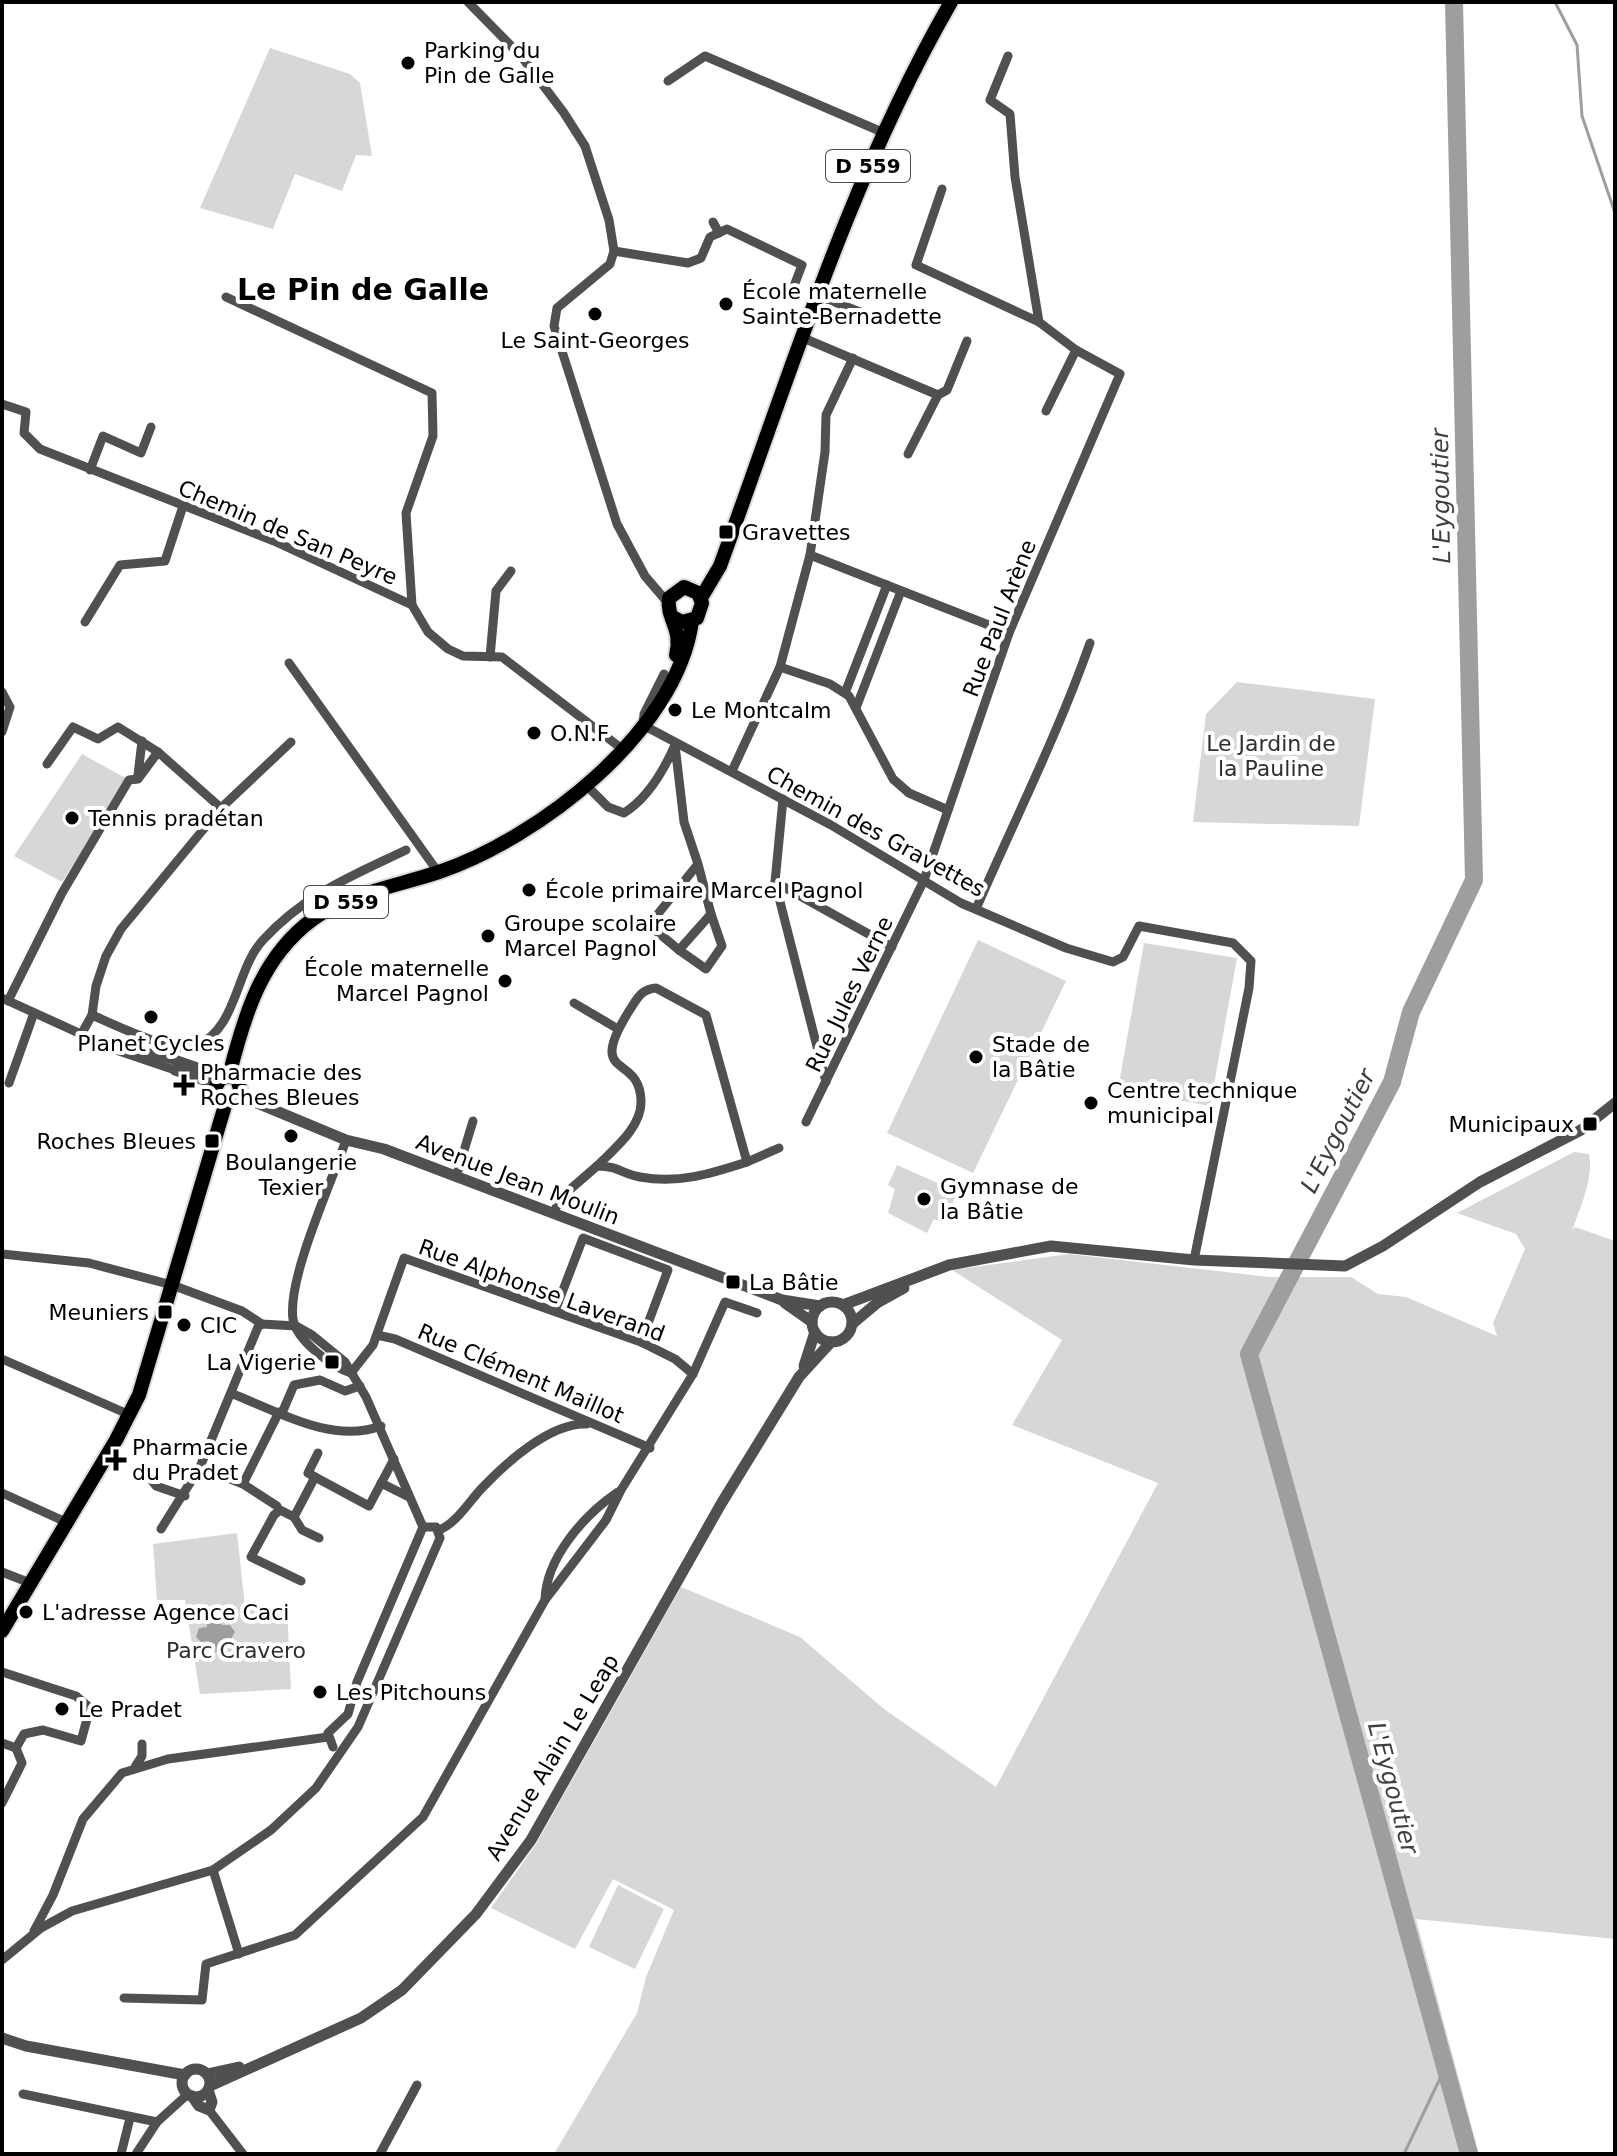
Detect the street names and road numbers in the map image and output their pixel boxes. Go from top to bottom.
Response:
road number: D 559 [826,150,910,182]
street label: Chemin de San Peyre [175,475,401,590]
street label: Rue Paul Arène [958,536,1041,700]
street label: Chemin des Gravettes [762,761,989,902]
road number: D 559 [304,886,388,918]
street label: Rue Jules Verne [801,912,898,1076]
street label: Avenue Jean Moulin [413,1129,623,1230]
street label: Rue Alphonse Laverand [415,1234,668,1347]
street label: Rue Clément Maillot [414,1319,628,1428]
street label: Avenue Alain Le Leap [481,1650,624,1865]

